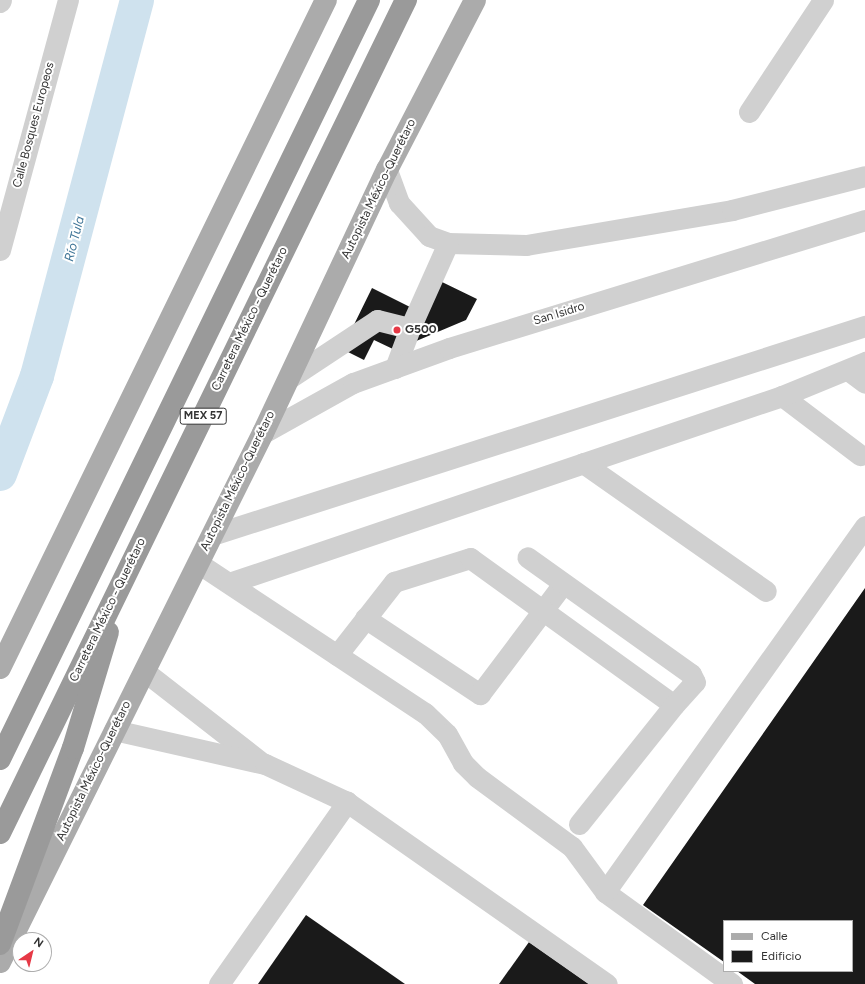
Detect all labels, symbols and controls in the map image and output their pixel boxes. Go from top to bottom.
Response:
street label: Calle Bosques Europeos [10,61,58,189]
street label: Autopista México-Querétaro [339,117,419,261]
water label: Río Tula [62,215,88,263]
street label: Carretera México - Querétaro [209,245,291,393]
street label: San Isidro [532,299,586,329]
place label: G500 [405,323,436,337]
marker: G500 [392,325,402,335]
road number: MEX 57 [179,407,227,425]
street label: Autopista México-Querétaro [198,409,278,553]
street label: Carretera México - Querétaro [67,536,149,684]
street label: Autopista México-Querétaro [54,699,134,843]
legend [723,920,853,972]
text: Calle [761,929,788,943]
north arrow [12,932,52,972]
text: N [31,935,46,950]
text: Edificio [761,949,801,963]

